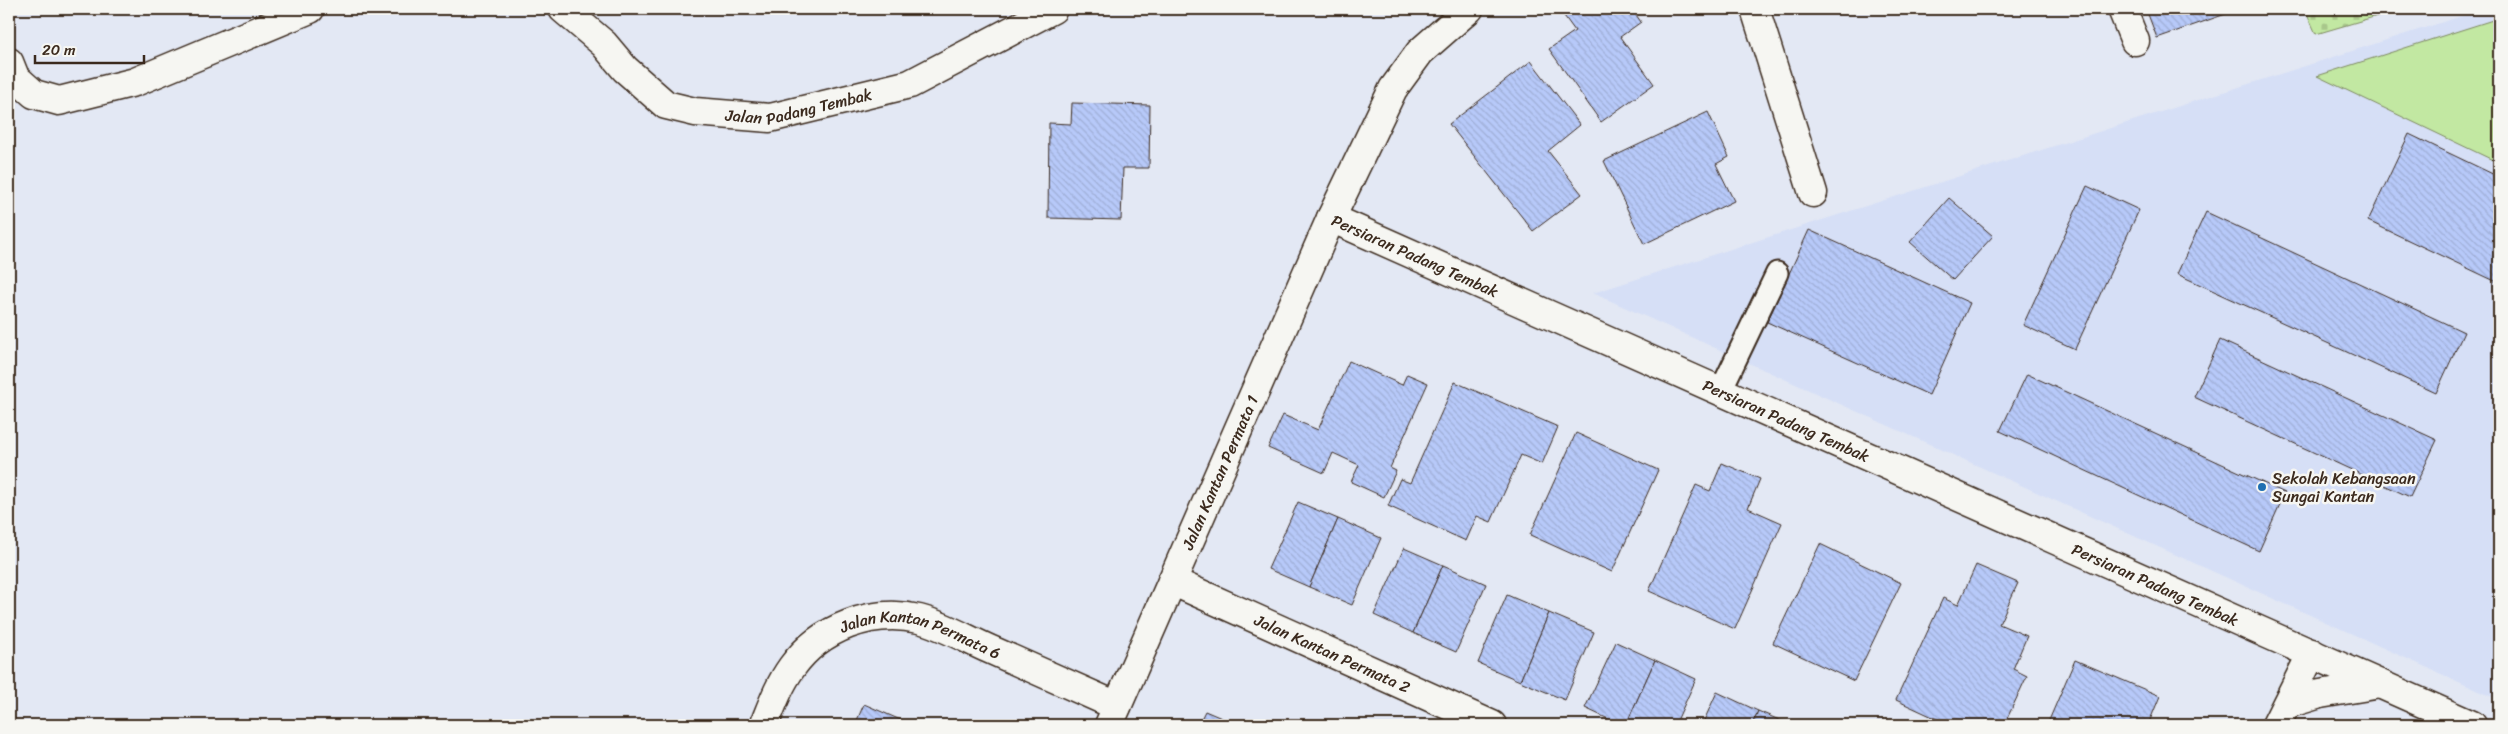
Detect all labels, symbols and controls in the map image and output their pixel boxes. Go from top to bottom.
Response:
scale bar [35,32,144,64]
text: 20 m [42,37,76,63]
street label: Jalan Padang Tembak [723,80,875,133]
street label: Persiaran Padang Tembak [1327,206,1503,306]
street label: Persiaran Padang Tembak [1698,371,1875,471]
street label: Jalan Kantan Permata 1 [1173,390,1267,555]
place label: Sekolah Kebangsaan Sungai Kantan [2272,464,2416,511]
marker: Sekolah Kebangsaan Sungai Kantan [2256,481,2268,493]
street label: Persiaran Padang Tembak [2067,535,2244,635]
street label: Jalan Kantan Permata 6 [834,602,1006,668]
street label: Jalan Kantan Permata 2 [1249,605,1415,701]

